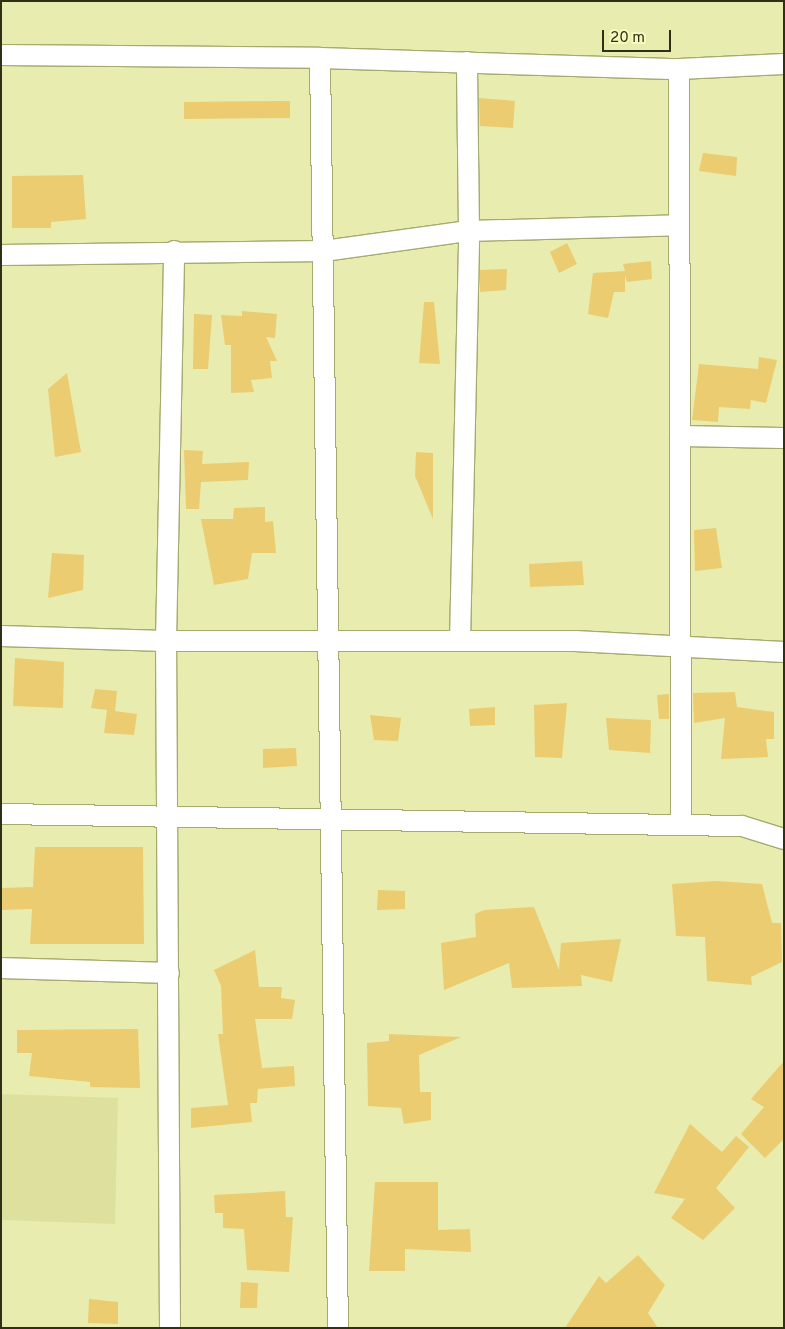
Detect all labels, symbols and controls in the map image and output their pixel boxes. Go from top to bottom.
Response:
scale bar [605,20,674,52]
text: 20 m [610,29,645,48]

